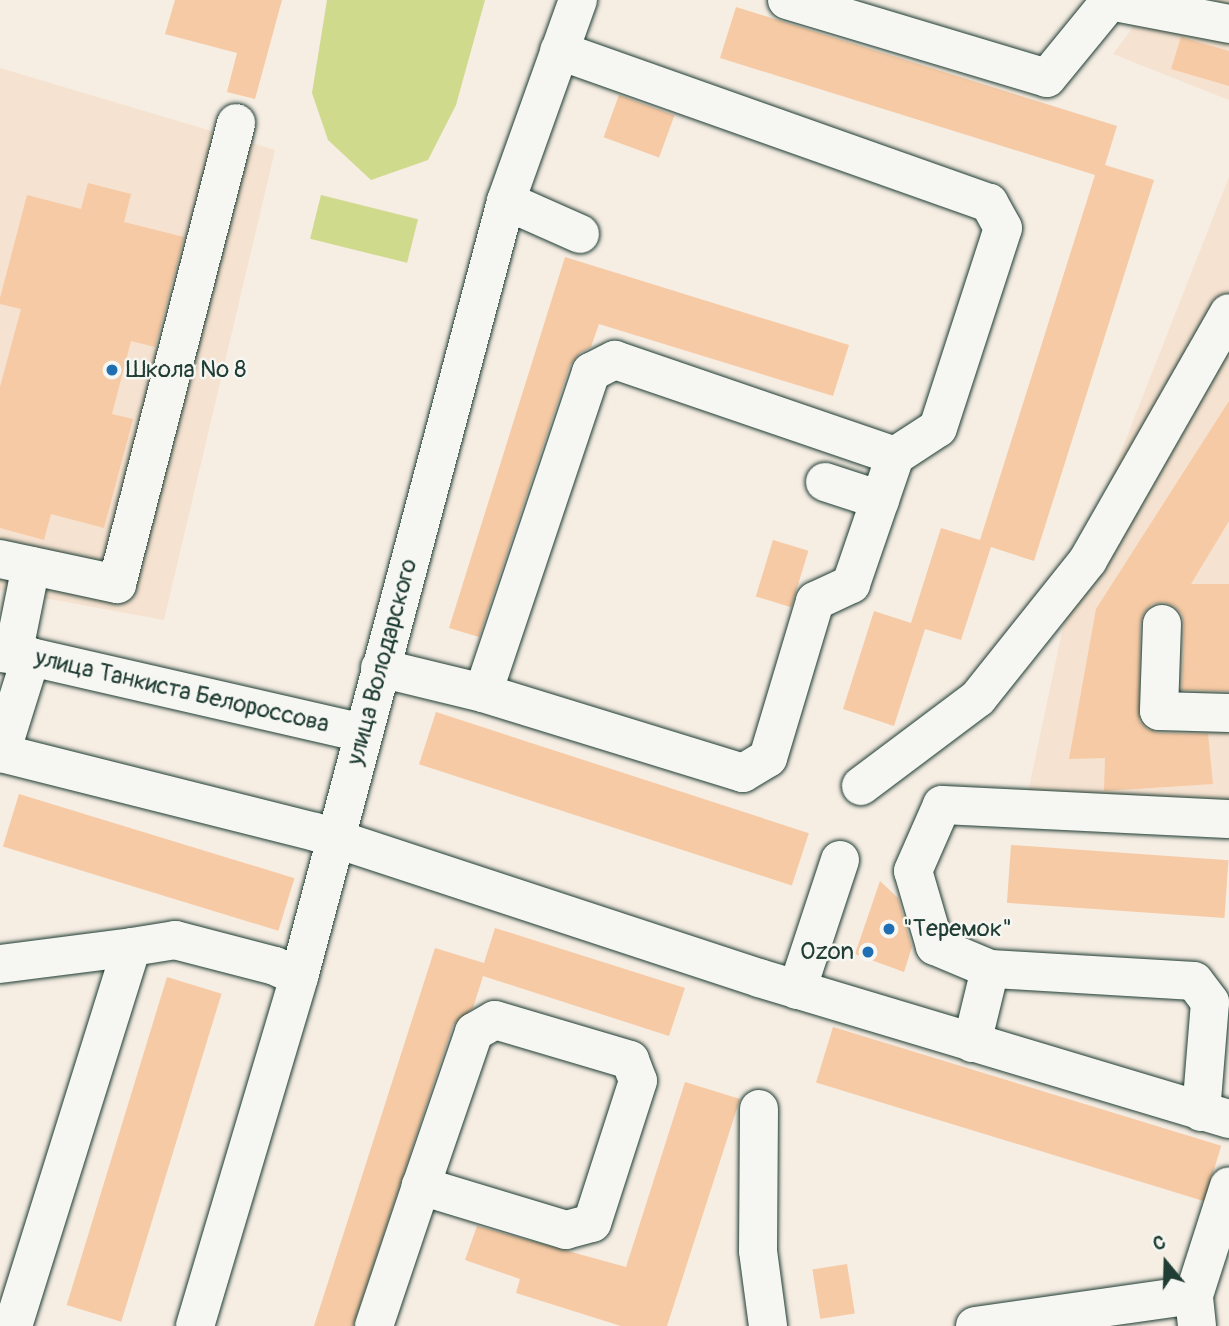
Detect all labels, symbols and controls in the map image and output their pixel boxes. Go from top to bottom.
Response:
place label: Школа № 8 [126,356,246,384]
marker: Школа № 8 [104,362,120,378]
street label: улица Володарского [341,556,423,768]
street label: улица Танкиста Белороссова [32,643,332,739]
place label: "Теремок" [903,915,1012,943]
marker: "Теремок" [881,921,897,937]
place label: Ozon [800,938,854,966]
marker: Ozon [860,944,876,960]
north arrow [1131,1228,1201,1298]
text: С [1150,1230,1169,1256]

